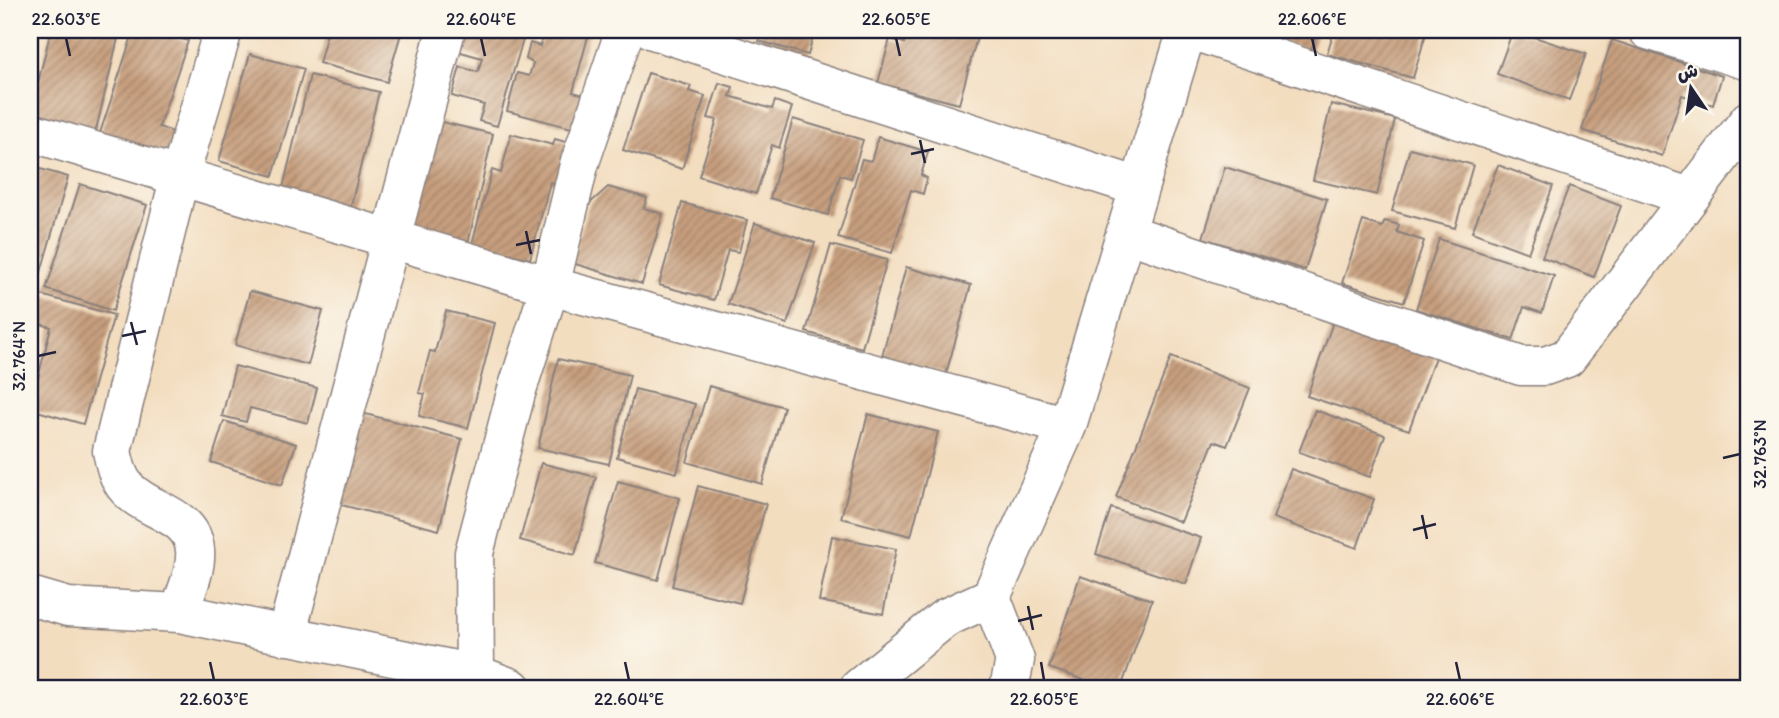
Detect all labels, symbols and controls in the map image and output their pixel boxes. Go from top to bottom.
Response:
text: 22.603°E [31,8,101,30]
text: 22.604°E [446,8,516,30]
text: 22.605°E [862,8,930,30]
text: 22.606°E [1278,8,1346,30]
north arrow [1656,52,1726,122]
text: ش [1675,58,1700,85]
text: 32.764°N [8,321,30,391]
text: 32.763°N [1749,419,1771,489]
text: 22.603°E [179,688,249,710]
text: 22.604°E [594,688,664,710]
text: 22.605°E [1010,688,1078,710]
text: 22.606°E [1426,688,1494,710]

